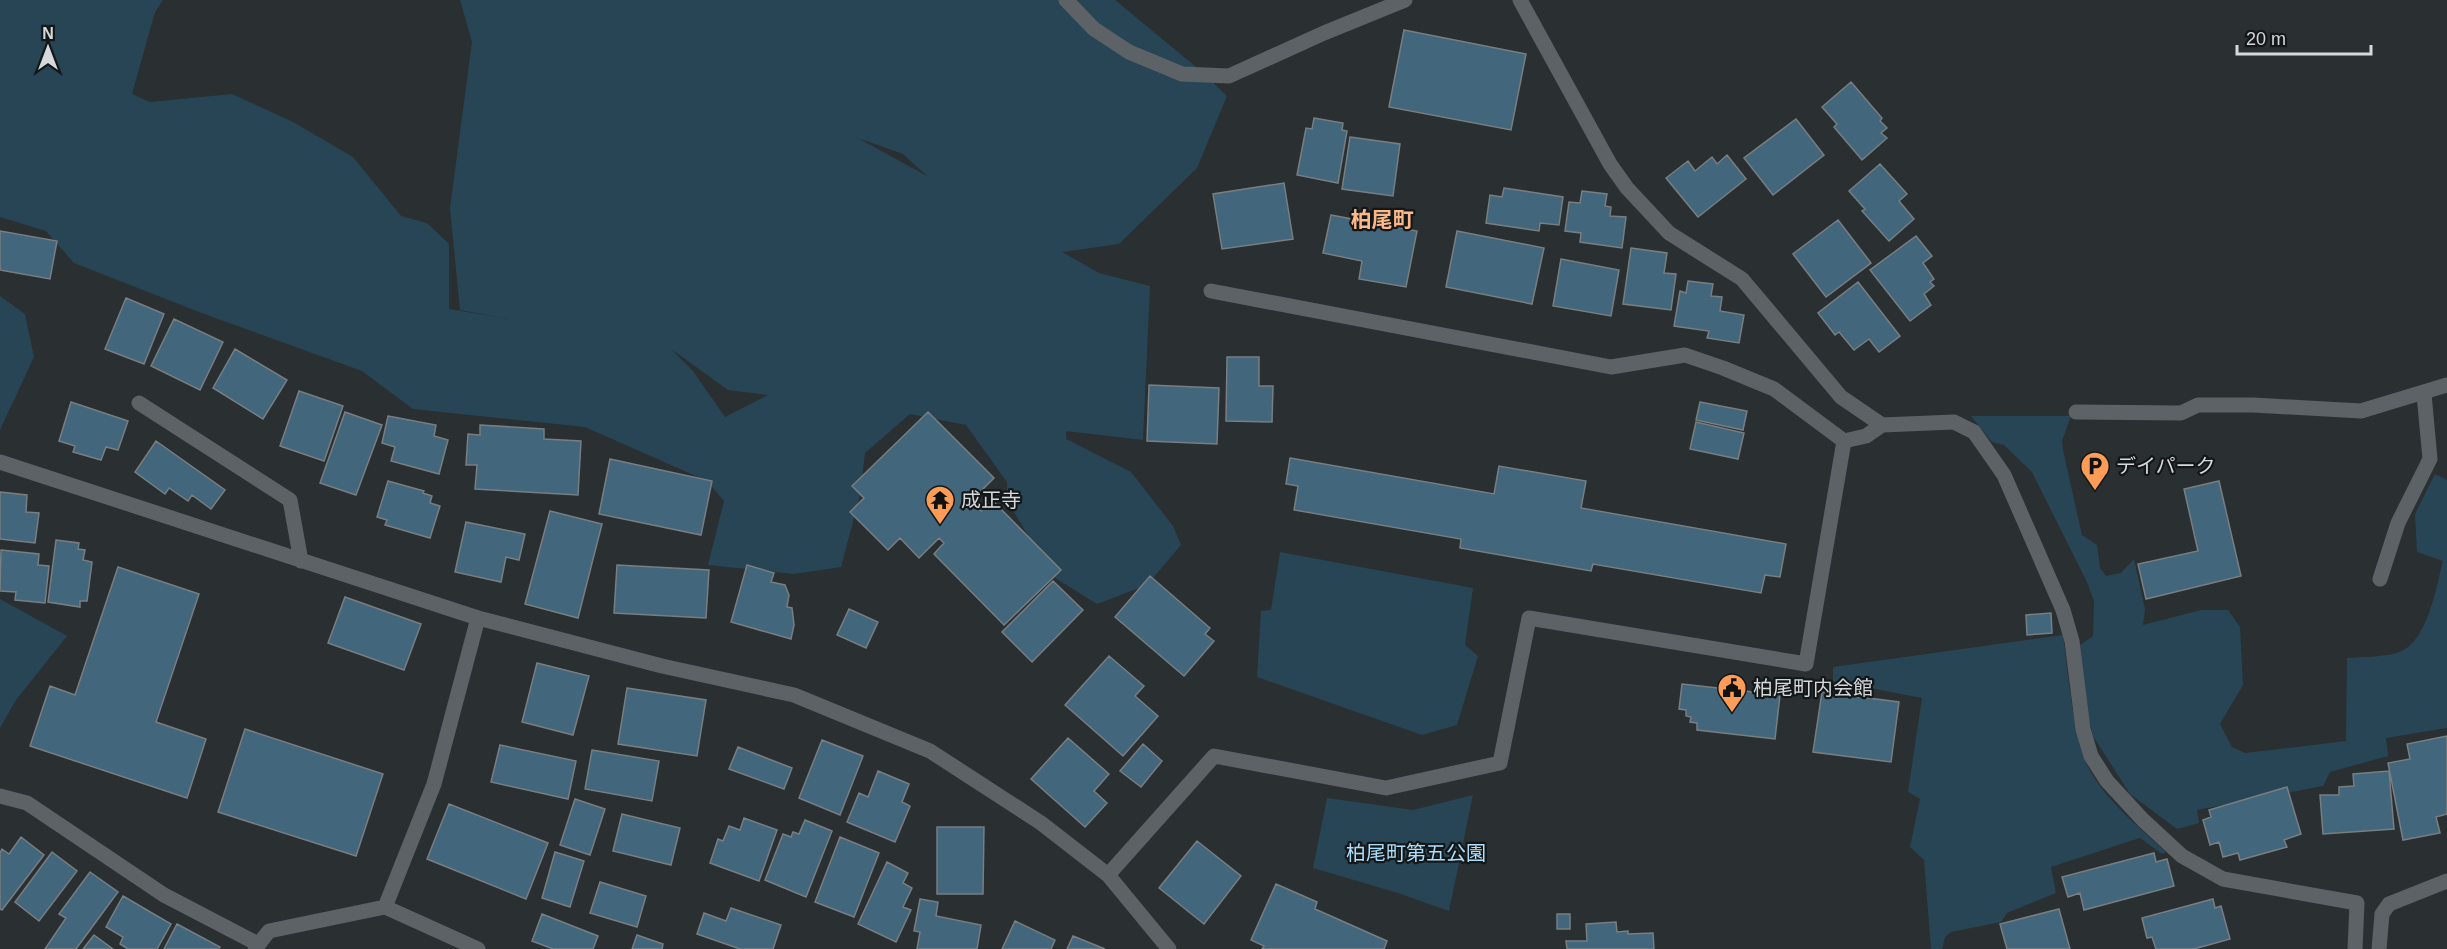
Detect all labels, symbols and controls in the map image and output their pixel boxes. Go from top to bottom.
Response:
north arrow [18,18,78,78]
scale bar [2237,18,2370,56]
text: N [42,25,54,42]
text: 20 m [2246,29,2286,49]
district label: 柏尾町 [1351,208,1414,231]
parking icon: デイパーク [2079,450,2111,492]
place label: デイパーク [2116,455,2216,477]
temple icon: 成正寺 [924,484,956,526]
place label: 成正寺 [961,489,1021,511]
public building icon: 柏尾町内会館 [1716,672,1748,714]
place label: 柏尾町内会館 [1753,677,1873,699]
park label: 柏尾町第五公園 [1346,842,1486,864]

